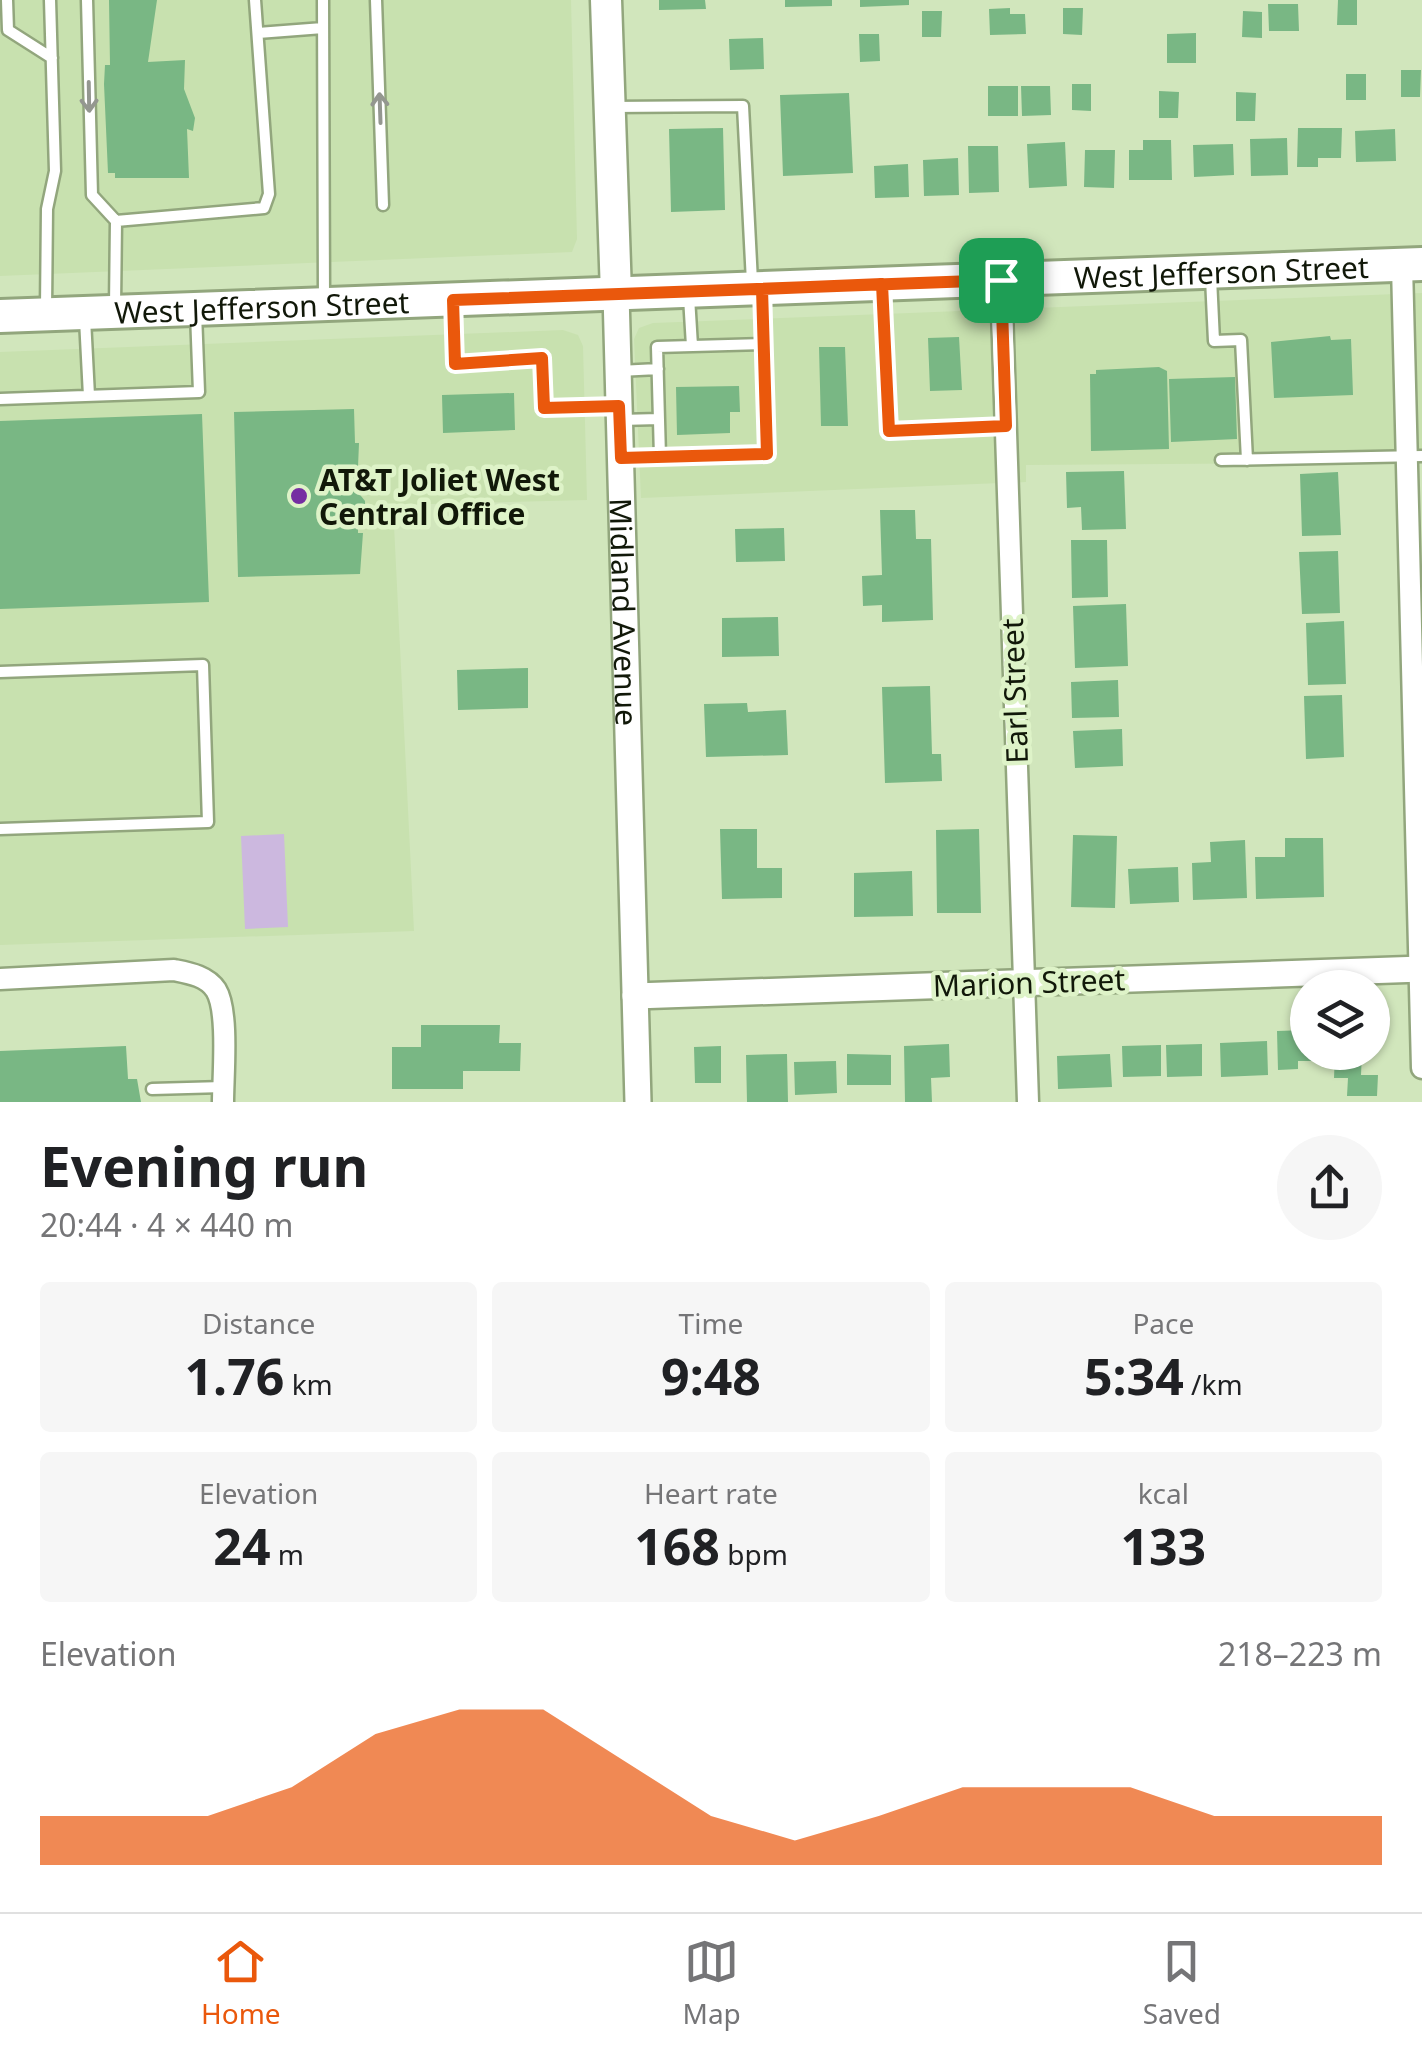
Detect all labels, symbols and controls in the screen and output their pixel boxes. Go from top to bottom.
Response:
one-way arrow [80,81,99,113]
one-way arrow [370,93,389,125]
pin [959,238,1044,323]
street label: West Jefferson Street [1073,245,1370,297]
icon: arrive [974,253,1029,308]
street label: West Jefferson Street [114,281,410,332]
place label: AT&T Joliet West Central Office [319,459,560,534]
marker: AT&T Joliet West Central Office [288,485,310,507]
street label: Midland Avenue [601,497,648,726]
street label: Earl Street [991,618,1037,764]
street label: Marion Street [932,958,1126,1006]
map controls [1290,970,1390,1070]
button: layers [1290,970,1390,1070]
text: Evening run [40,1128,368,1203]
button: share [1277,1135,1382,1240]
text: 20:44 · 4 × 440 m [40,1203,293,1246]
text: Distance [202,1304,315,1342]
text: Time [679,1304,743,1342]
text: Pace [1132,1304,1194,1342]
text: 1.76 [185,1342,284,1410]
text: 9:48 [661,1342,761,1410]
text: 5:34 [1084,1342,1184,1410]
text: km [284,1365,333,1403]
text: /km [1184,1365,1243,1403]
text: Elevation [199,1474,318,1512]
text: Heart rate [644,1474,778,1512]
text: kcal [1138,1474,1189,1512]
text: 24 [213,1512,271,1580]
text: 168 [634,1512,720,1580]
text: 133 [1120,1512,1206,1580]
text: m [271,1535,304,1573]
text: bpm [720,1535,788,1573]
text: Elevation [40,1632,177,1675]
text: 218–223 m [1218,1632,1382,1675]
tab: Home [201,1934,281,2032]
tab: Map [683,1934,741,2032]
tab: Saved [1143,1934,1221,2032]

